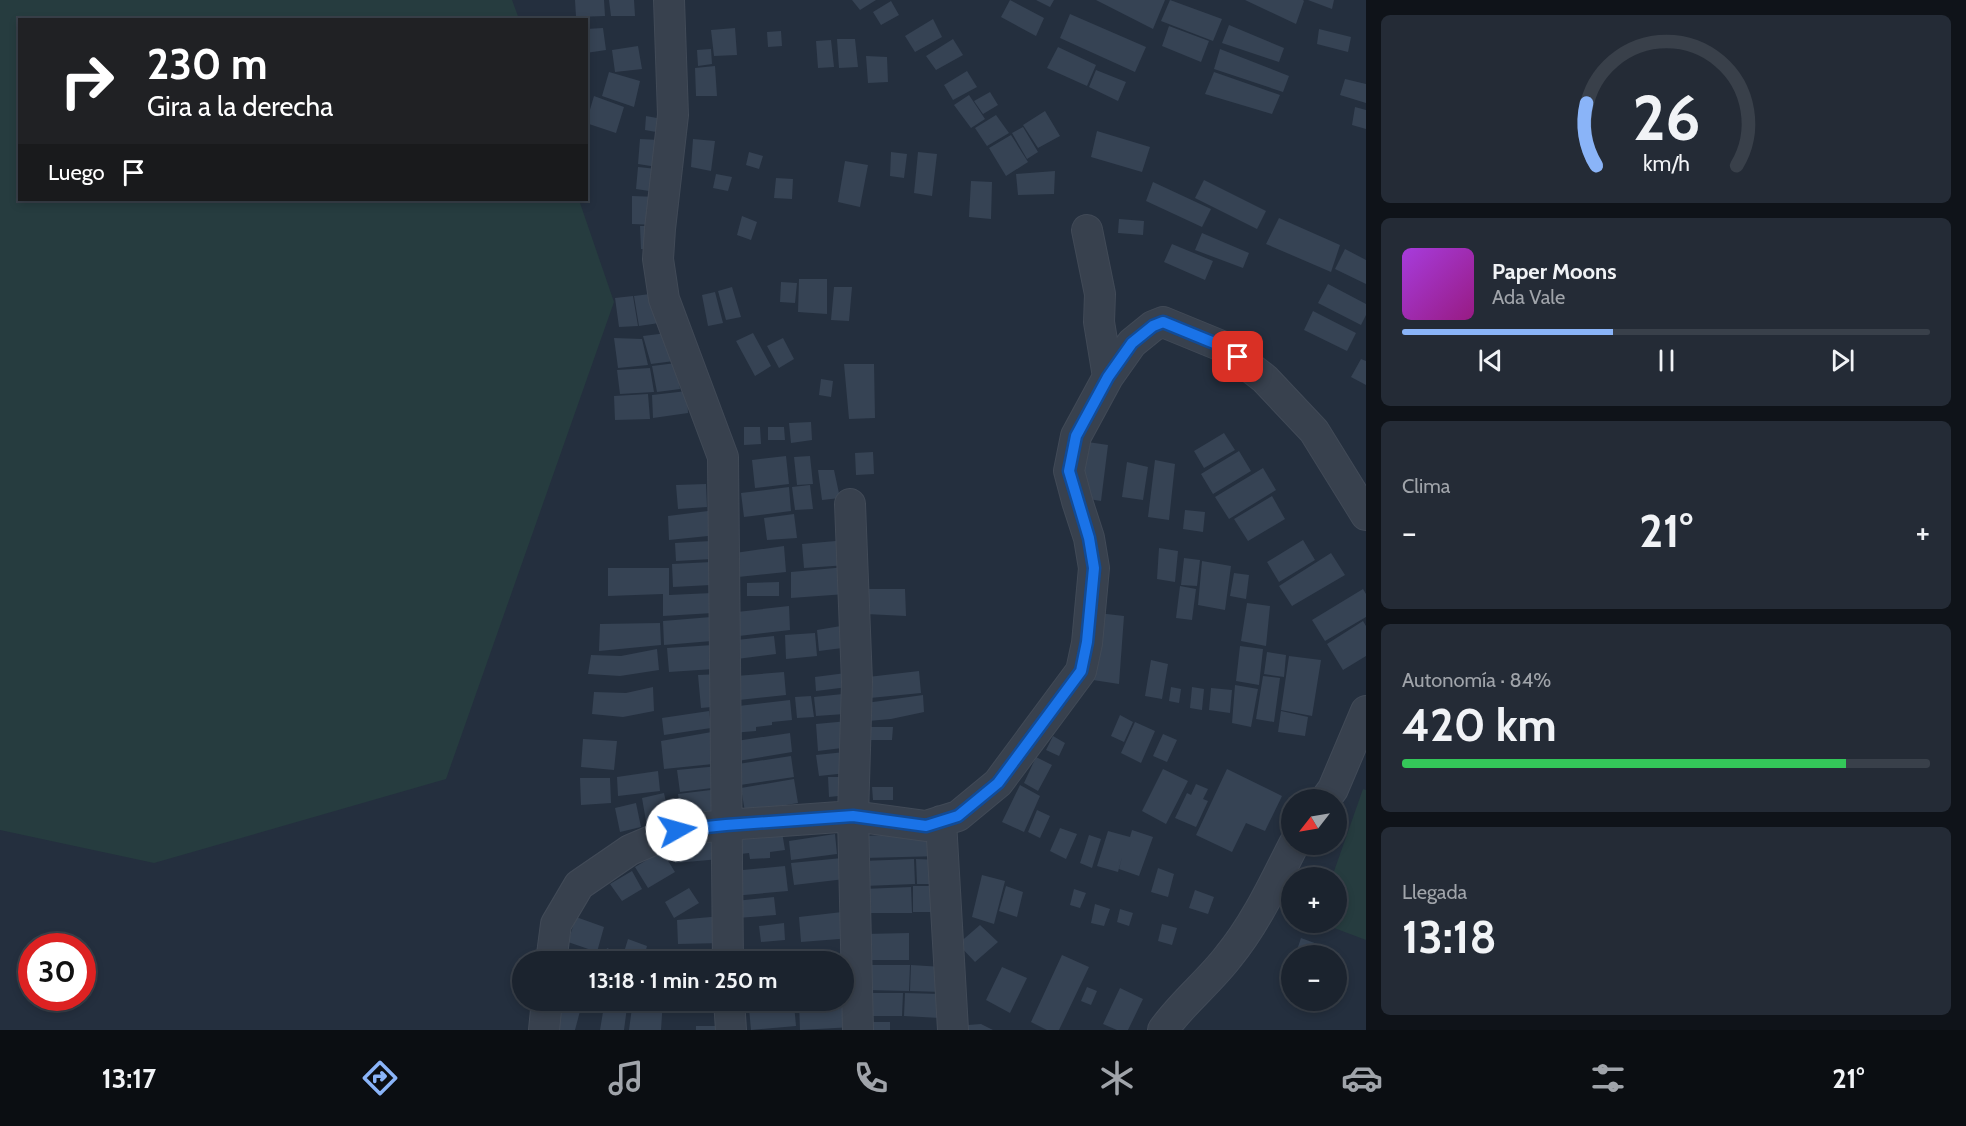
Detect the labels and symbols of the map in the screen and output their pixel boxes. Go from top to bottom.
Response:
pin [1212,331,1263,382]
north arrow [1281,789,1347,855]
position arrow [645,798,709,862]
speed limit sign: 30 [18,933,96,1011]

